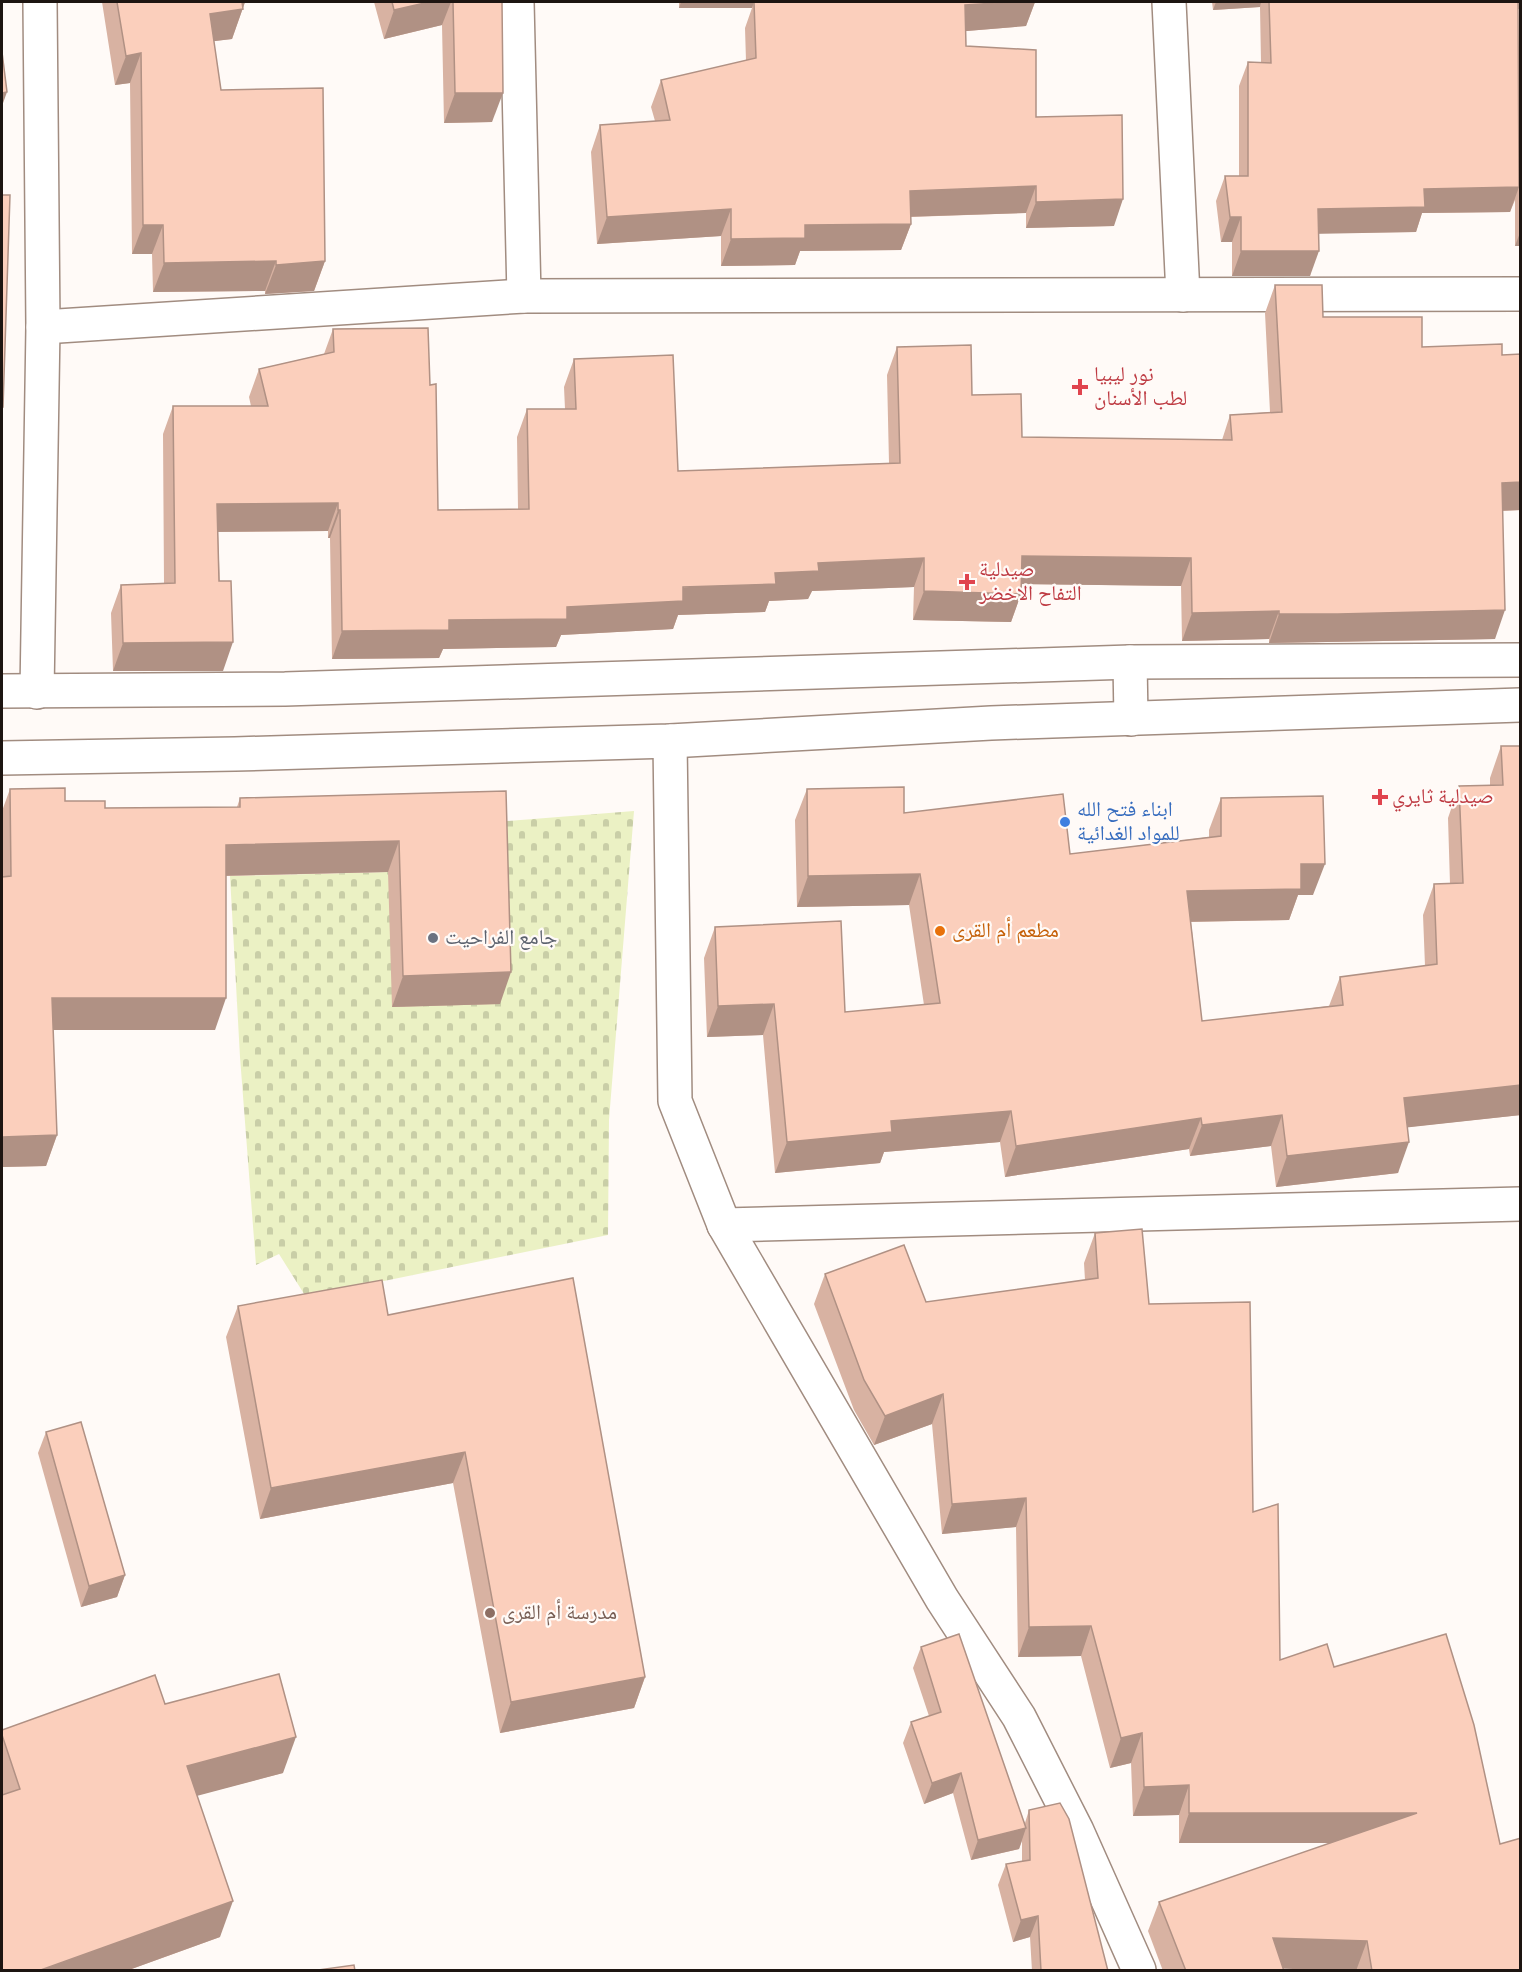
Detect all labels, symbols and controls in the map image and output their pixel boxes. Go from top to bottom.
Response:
place label: نور ليبيا لطب الأسنان [1094,362,1187,413]
marker: نور ليبيا لطب الأسنان [1071,378,1089,396]
place label: صيدلية التفاح الاخضر [978,557,1082,608]
marker: صيدلية التفاح الاخضر [960,575,974,589]
place label: صيدلية ثايري [1392,784,1494,812]
marker: صيدلية ثايري [1373,790,1387,804]
place label: ابناء فتح الله للمواد الغدائية [1077,797,1180,848]
marker: ابناء فتح الله للمواد الغدائية [1058,815,1072,829]
place label: مطعم أم القرى [952,917,1059,945]
marker: مطعم أم القرى [933,924,947,938]
place label: جامع الفراحيت [445,925,557,952]
marker: جامع الفراحيت [426,931,440,945]
place label: مدرسة أم القرى [502,1599,617,1627]
marker: مدرسة أم القرى [483,1606,497,1620]

